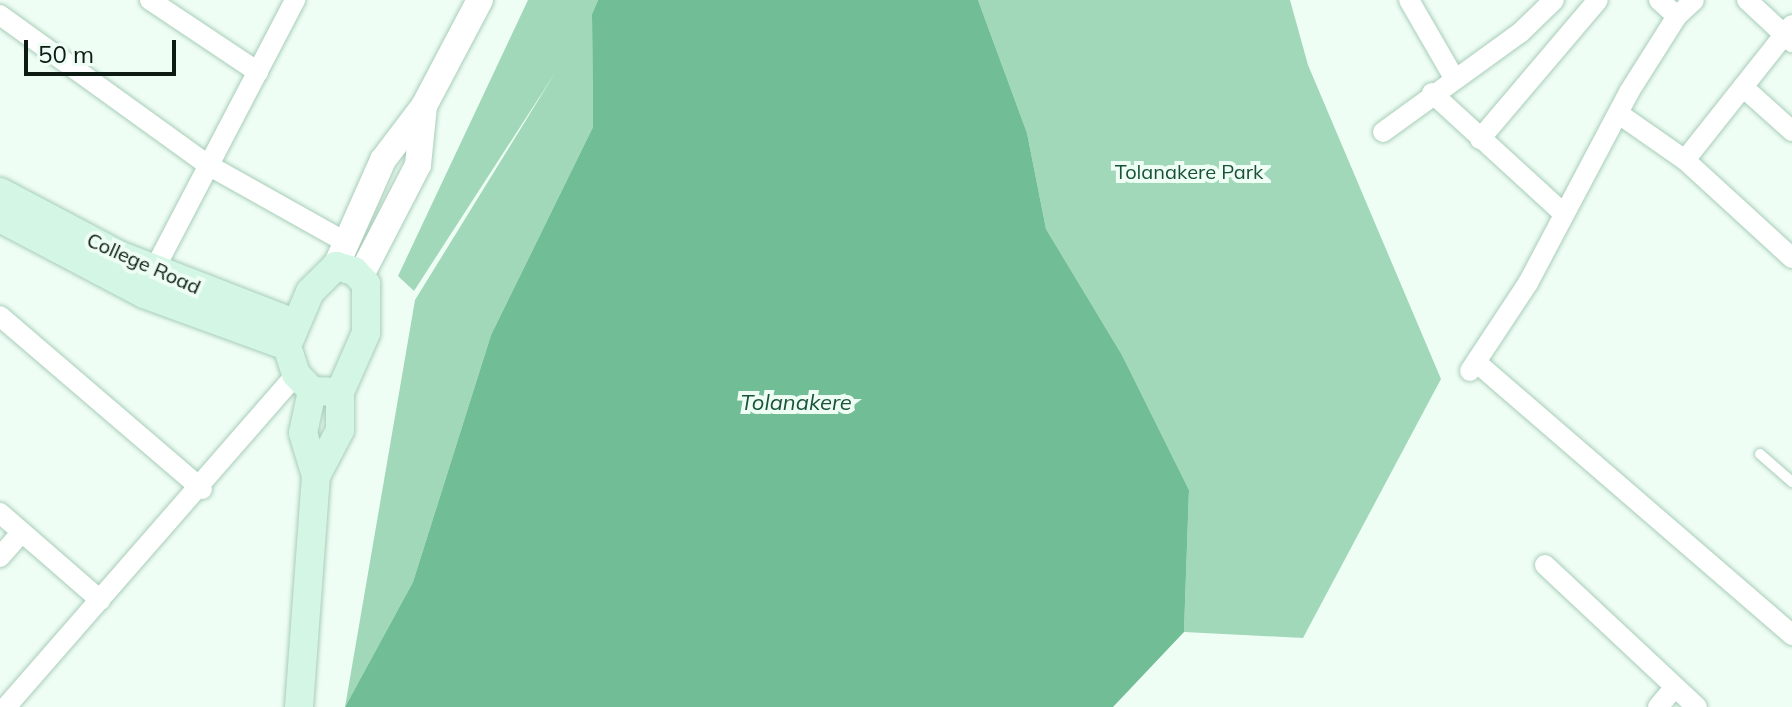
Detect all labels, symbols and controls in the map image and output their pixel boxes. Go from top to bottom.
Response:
scale bar [28,24,180,74]
text: 50 m [38,39,94,69]
park label: Tolanakere Park [1115,159,1263,183]
street label: College Road [83,227,205,299]
water label: Tolanakere [740,390,852,416]

